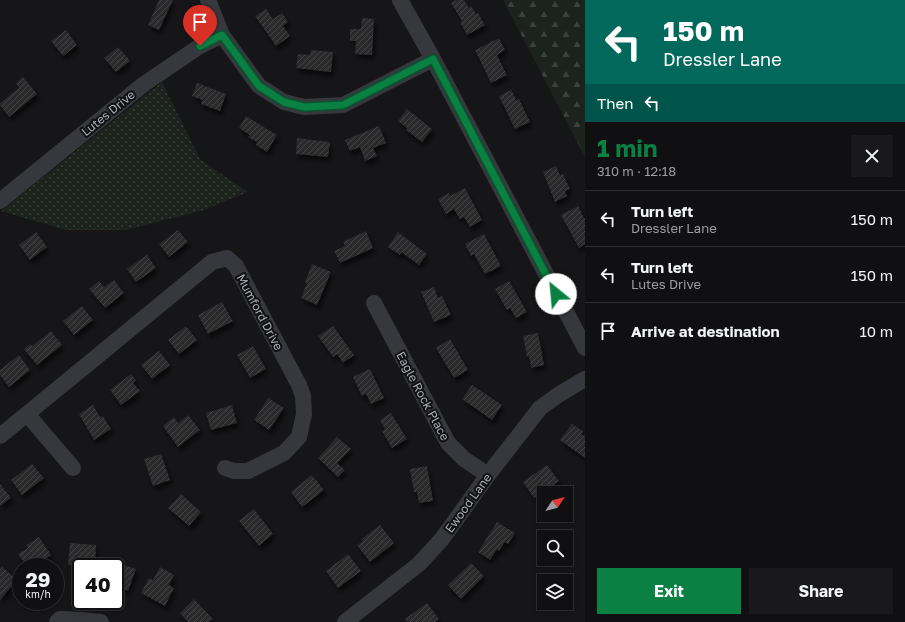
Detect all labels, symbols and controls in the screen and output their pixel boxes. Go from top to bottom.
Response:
pin [183,5,217,46]
icon: arrive [189,11,211,33]
text: 150 m [663,14,744,47]
icon: left [597,16,649,68]
text: Dressler Lane [663,48,782,70]
street label: Lutes Drive [78,87,138,139]
icon: left [641,92,663,114]
text: Then [597,94,633,112]
text: 1 min [597,133,657,162]
button: close [851,135,893,177]
text: 310 m · 12:18 [597,163,676,179]
text: Turn left [631,202,693,220]
icon: left [597,208,619,230]
text: 150 m [851,210,893,228]
text: Dressler Lane [631,220,717,236]
text: Turn left [631,258,693,276]
icon: left [597,264,619,286]
text: 150 m [851,266,893,284]
street label: Mumford Drive [234,271,286,353]
position arrow [535,273,577,315]
text: Lutes Drive [631,276,701,292]
icon: arrive [597,320,619,342]
text: Arrive at destination [631,322,780,340]
text: 10 m [859,322,893,340]
street label: Eagle Rock Place [393,349,453,443]
street label: Ewood Lane [441,470,495,536]
north arrow [537,486,573,522]
map controls [537,486,573,610]
button: search [537,530,573,566]
speed limit sign: 40 [72,558,124,610]
text: 29 [26,567,50,591]
button: Exit [597,568,741,614]
button: Share [749,568,893,614]
button: layers [537,574,573,610]
text: km/h [25,588,51,600]

